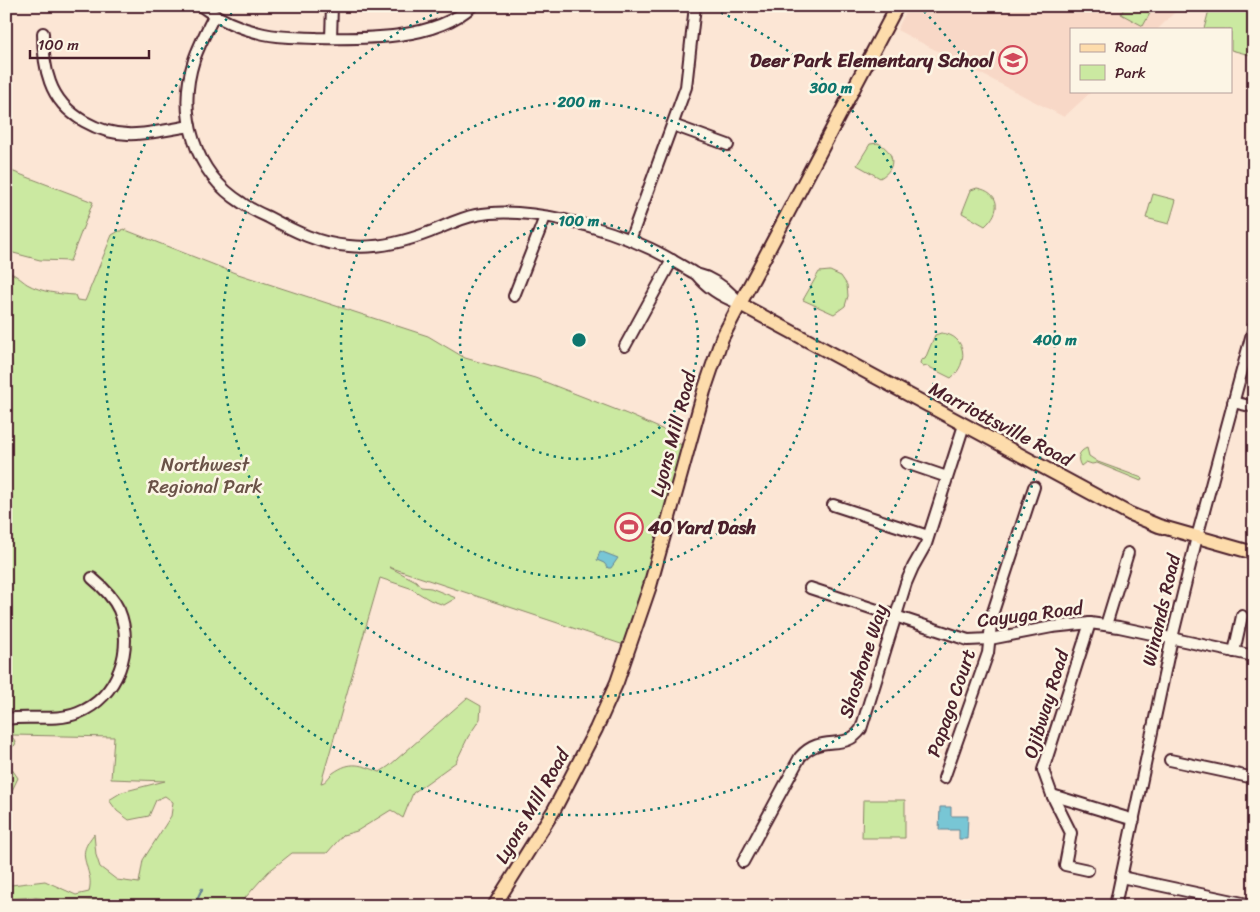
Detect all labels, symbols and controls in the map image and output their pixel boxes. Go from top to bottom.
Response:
scale bar [30,28,149,60]
legend [1070,28,1232,92]
text: 100 m [38,32,79,58]
text: Road [1115,34,1148,60]
place label: Deer Park Elementary School [750,44,995,77]
school or university icon: Deer Park Elementary School [998,45,1028,75]
text: Park [1115,60,1146,86]
text: 300 m [809,75,853,101]
text: 200 m [556,89,601,115]
text: 100 m [559,208,600,234]
text: 400 m [1032,327,1077,353]
centre of rings [570,331,588,349]
street label: Lyons Mill Road [640,366,706,500]
street label: Marriottsville Road [923,372,1081,477]
park label: Northwest Regional Park [148,448,262,503]
place label: 40 Yard Dash [647,511,756,544]
sports icon: 40 Yard Dash [614,512,644,542]
street label: Winands Road [1132,550,1190,669]
street label: Cayuga Road [975,591,1087,637]
street label: Shoshone Way [829,600,897,722]
street label: Papago Court [917,645,985,761]
street label: Ojibway Road [1014,645,1078,762]
street label: Lyons Mill Road [486,740,579,870]

